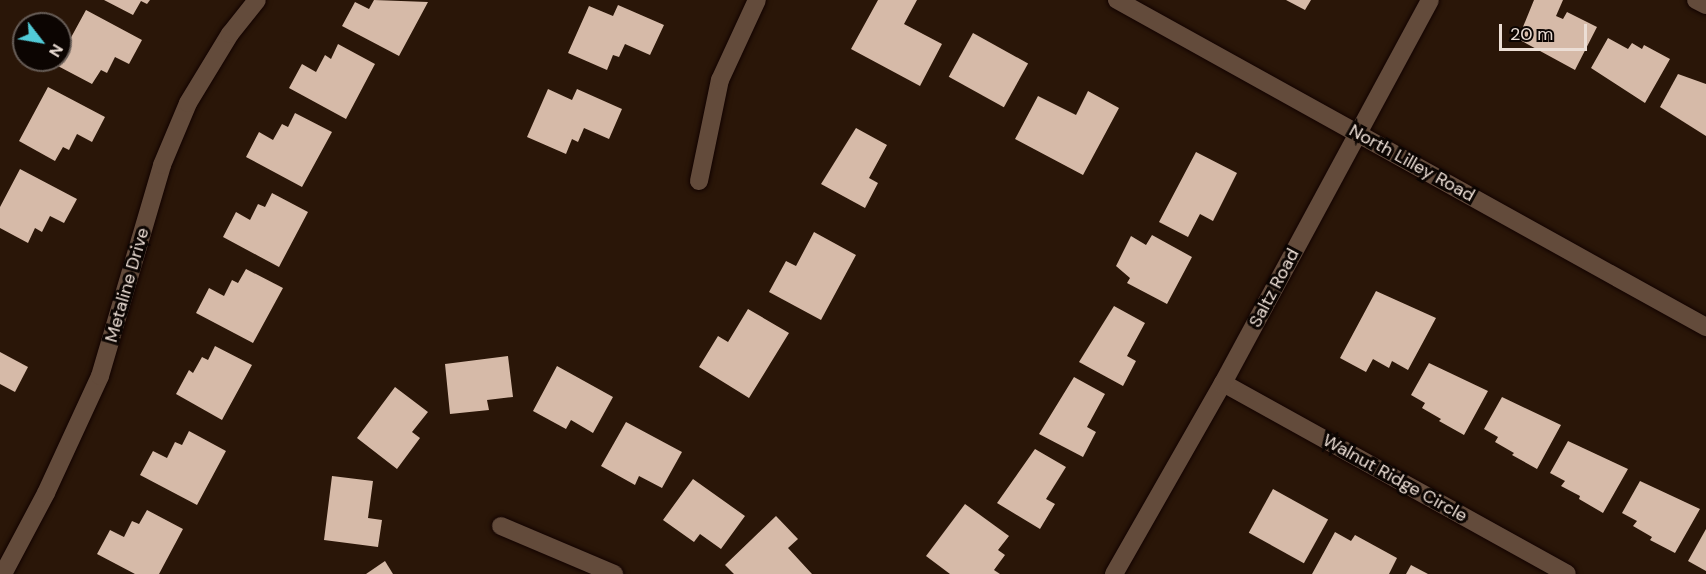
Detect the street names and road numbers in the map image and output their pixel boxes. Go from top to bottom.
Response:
street label: North Lilley Road [1345,120,1479,206]
street label: Metaline Drive [100,225,154,345]
street label: Saltz Road [1244,245,1304,331]
street label: Walnut Ridge Circle [1319,429,1471,527]

